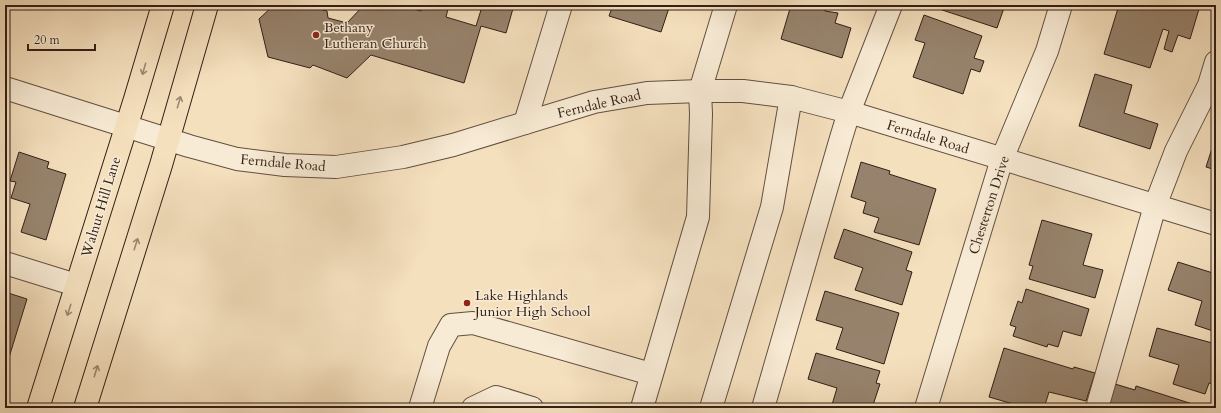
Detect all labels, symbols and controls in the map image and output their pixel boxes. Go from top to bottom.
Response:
place label: Bethany Lutheran Church [324,18,427,53]
scale bar [28,26,95,52]
marker: Bethany Lutheran Church [311,30,321,40]
text: 20 m [34,32,61,48]
one-way arrow [140,63,147,76]
street label: Ferndale Road [555,85,643,123]
one-way arrow [176,95,183,108]
street label: Ferndale Road [884,115,972,159]
street label: Ferndale Road [240,150,327,176]
street label: Chesterton Drive [964,153,1014,257]
street label: Walnut Hill Lane [76,154,125,261]
one-way arrow [133,237,140,250]
place label: Lake Highlands Junior High School [473,286,591,321]
marker: Lake Highlands Junior High School [462,298,472,308]
one-way arrow [64,304,72,316]
one-way arrow [93,365,101,377]

